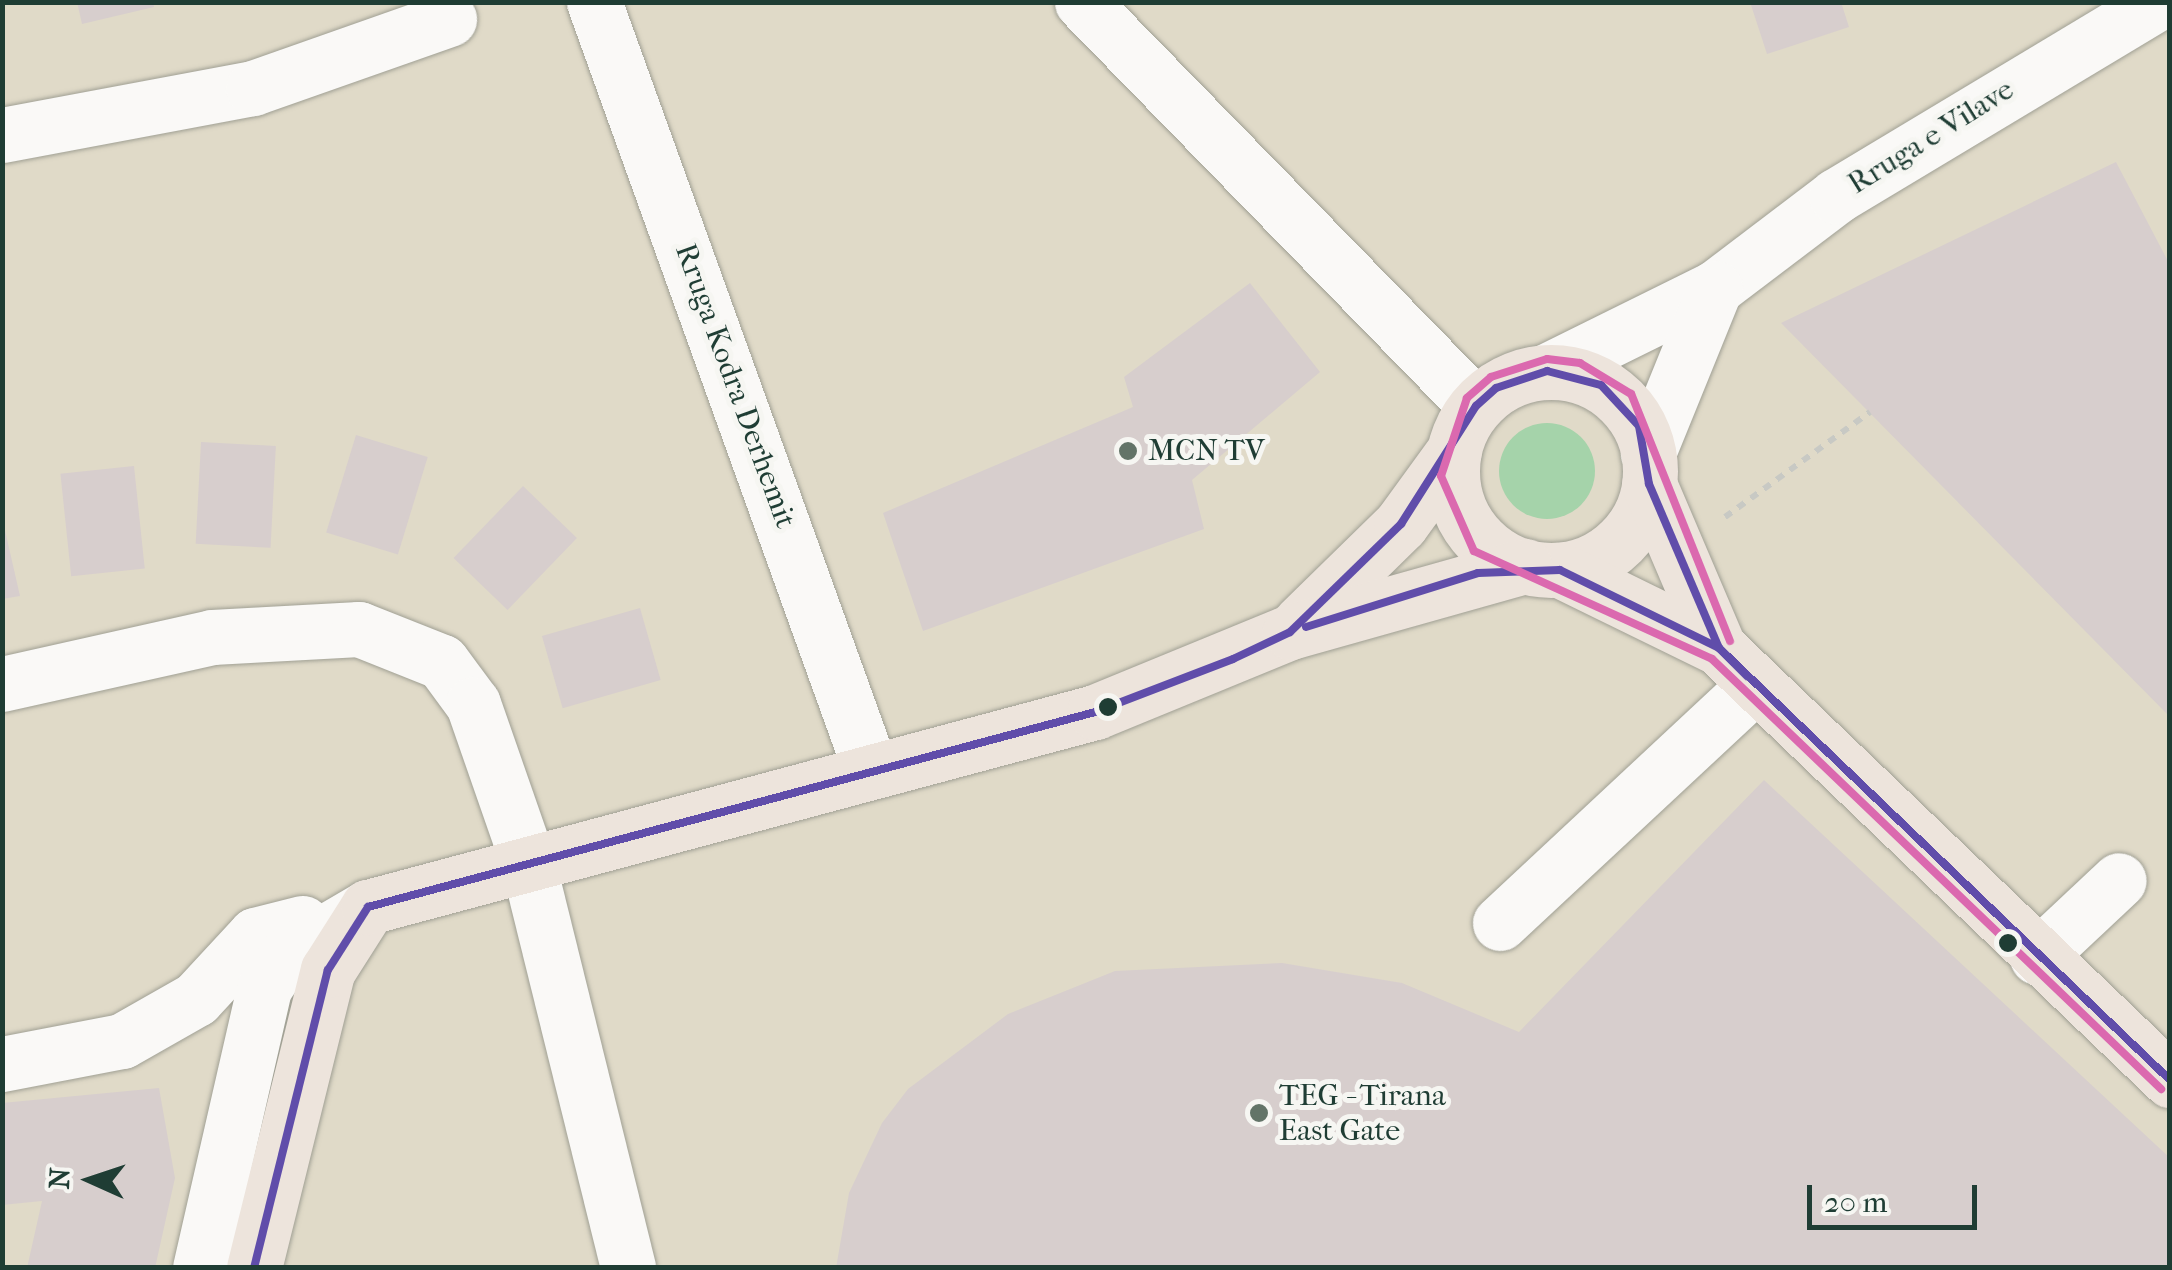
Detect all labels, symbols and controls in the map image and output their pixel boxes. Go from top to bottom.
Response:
street label: Rruga e Vilave [1842,72,2020,202]
street label: Rruga Kodra Derhemit [667,239,803,533]
place label: MCN TV [1148,433,1265,469]
marker: MCN TV [1117,440,1139,462]
unlabelled marker [1098,697,1118,717]
unlabelled marker [1998,933,2018,953]
place label: TEG - Tirana East Gate [1279,1078,1446,1148]
marker: TEG - Tirana East Gate [1248,1102,1270,1124]
north arrow [40,1130,140,1230]
scale bar [1812,1165,1982,1227]
text: N [43,1167,77,1190]
text: 20 m [1824,1185,1887,1220]

